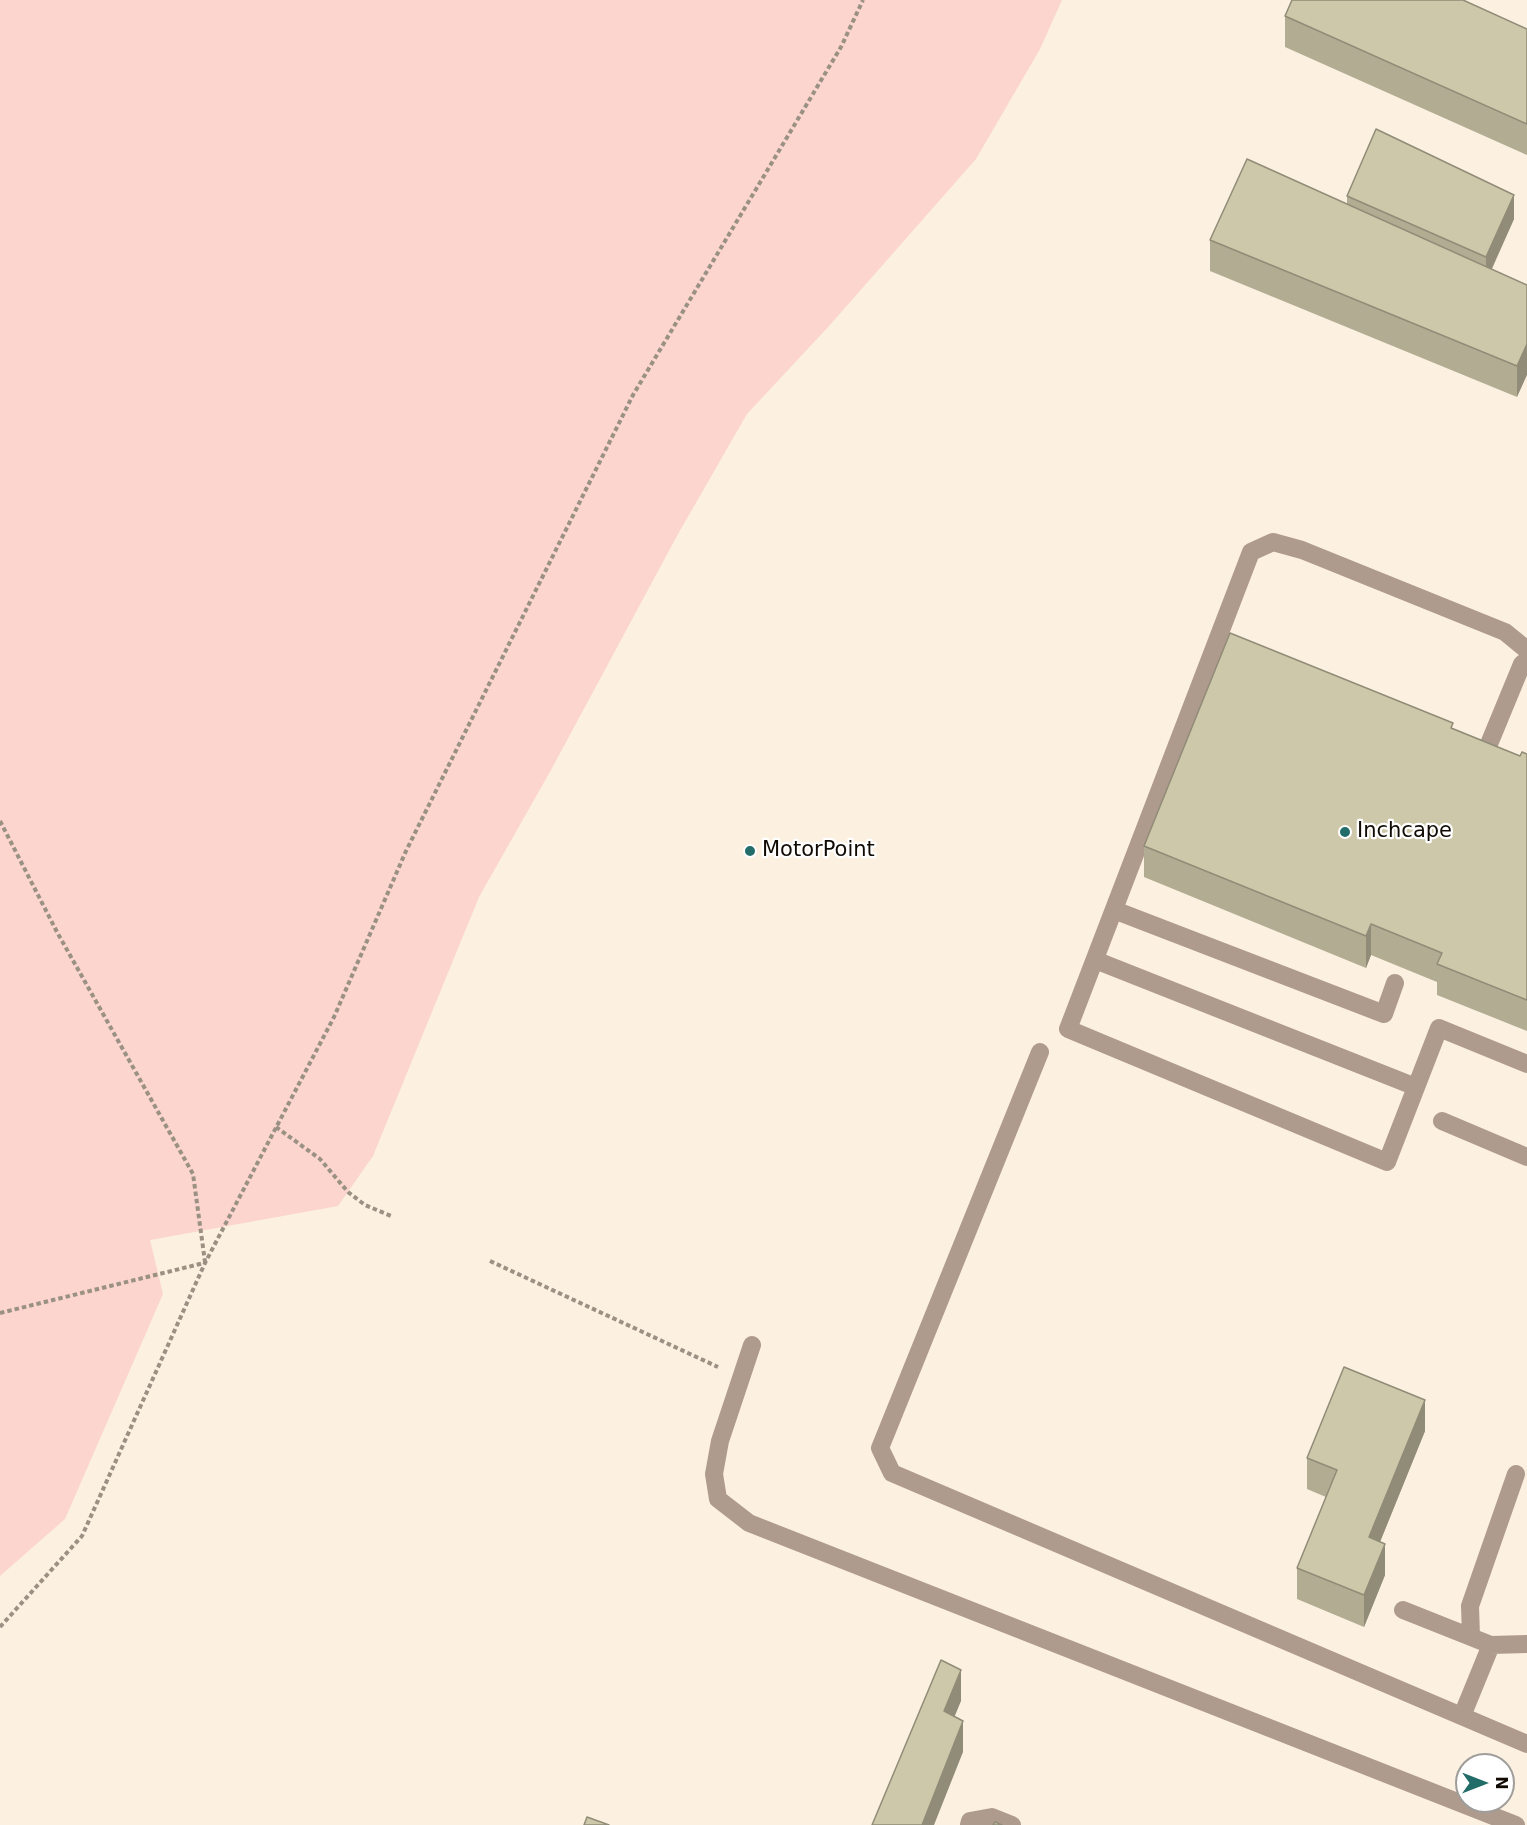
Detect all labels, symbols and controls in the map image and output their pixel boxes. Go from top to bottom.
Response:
place label: Inchcape [1357,819,1452,845]
marker: Inchcape [1338,825,1352,839]
place label: MotorPoint [762,838,875,864]
marker: MotorPoint [743,844,757,858]
north arrow [1455,1753,1515,1813]
text: N [1492,1776,1511,1790]

